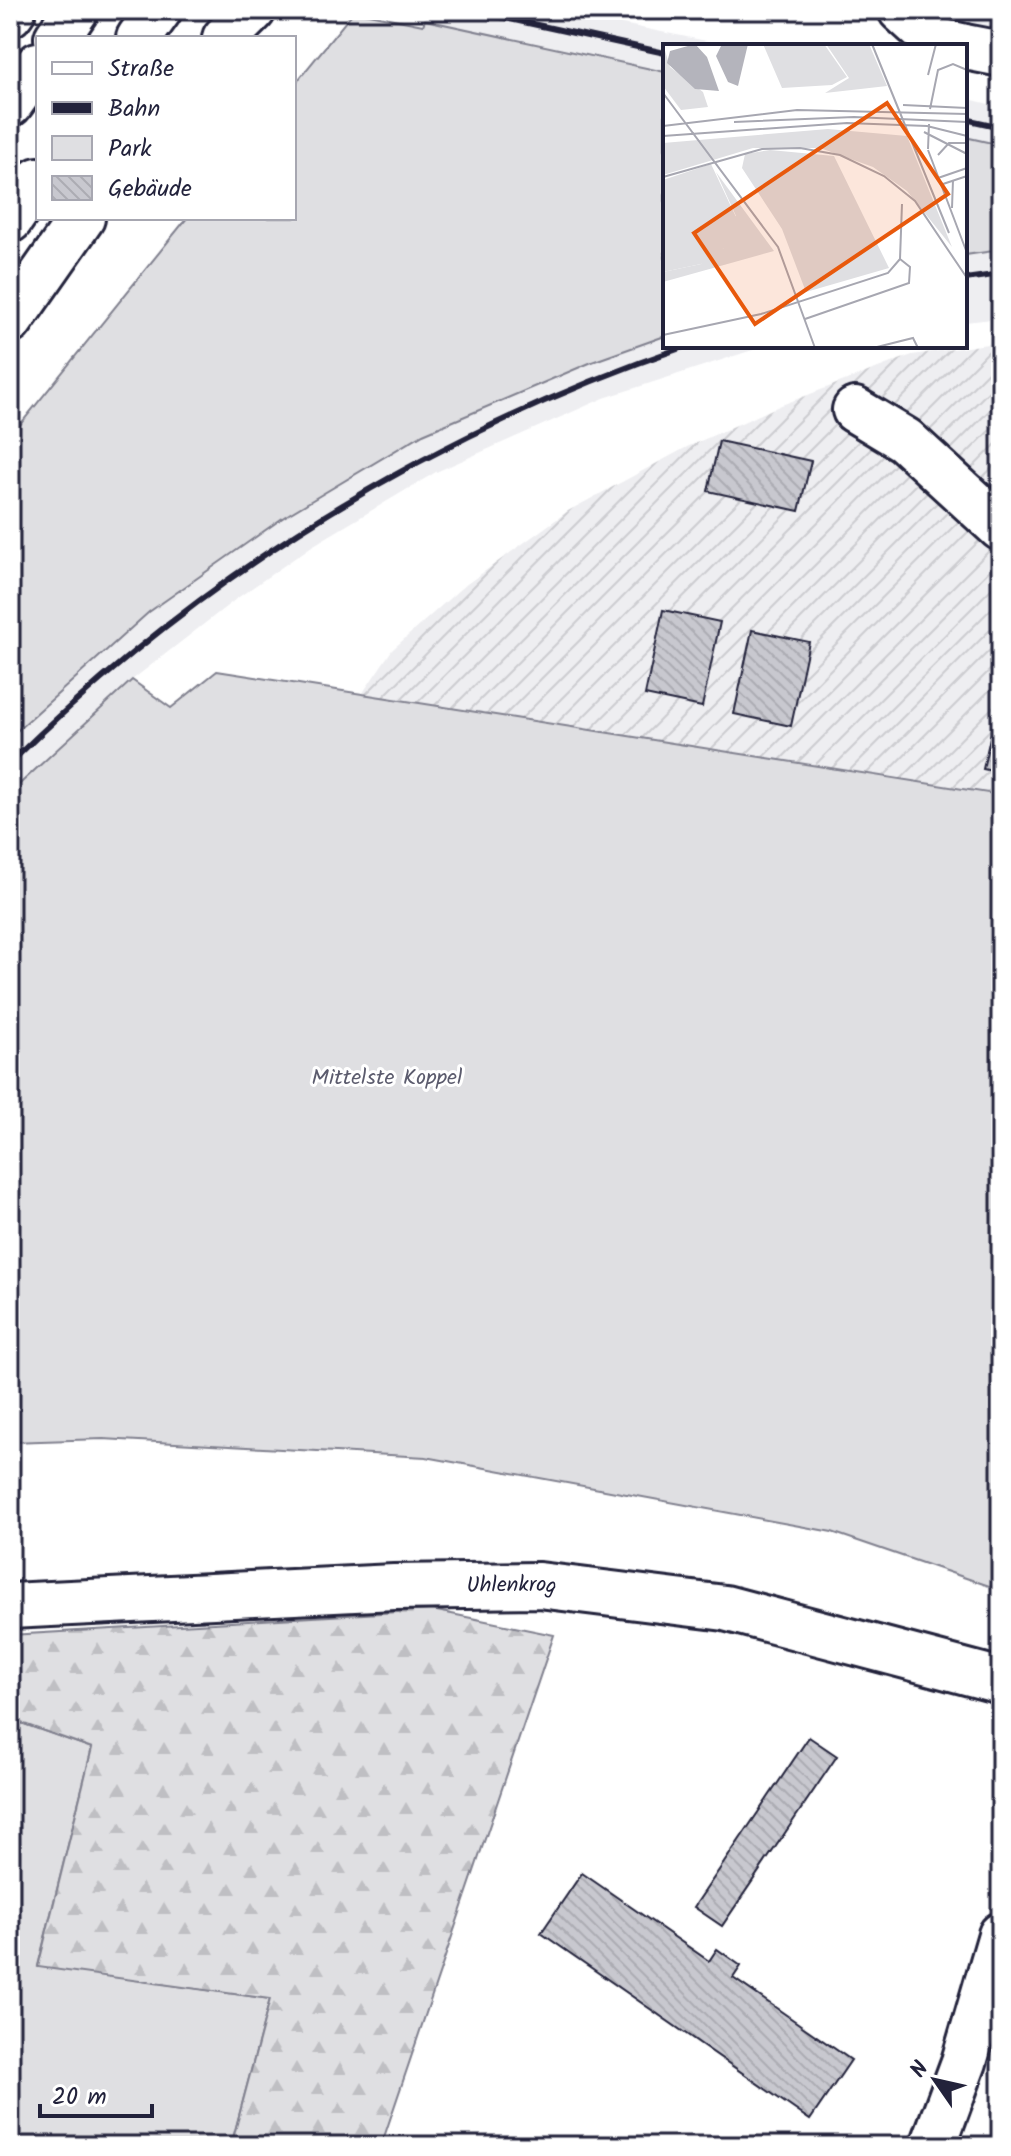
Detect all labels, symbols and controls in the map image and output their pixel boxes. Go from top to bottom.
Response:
legend [36,36,296,220]
inset map [663,44,967,348]
text: Straße [108,50,174,89]
text: Bahn [108,90,160,129]
text: Park [108,130,152,169]
text: Gebäude [108,170,192,209]
park label: Mittelste Koppel [312,1061,463,1096]
street label: Uhlenkrog [466,1567,559,1605]
north arrow [895,2040,975,2120]
text: N [902,2055,939,2086]
scale bar [40,2068,152,2118]
text: 20 m [52,2078,107,2117]

